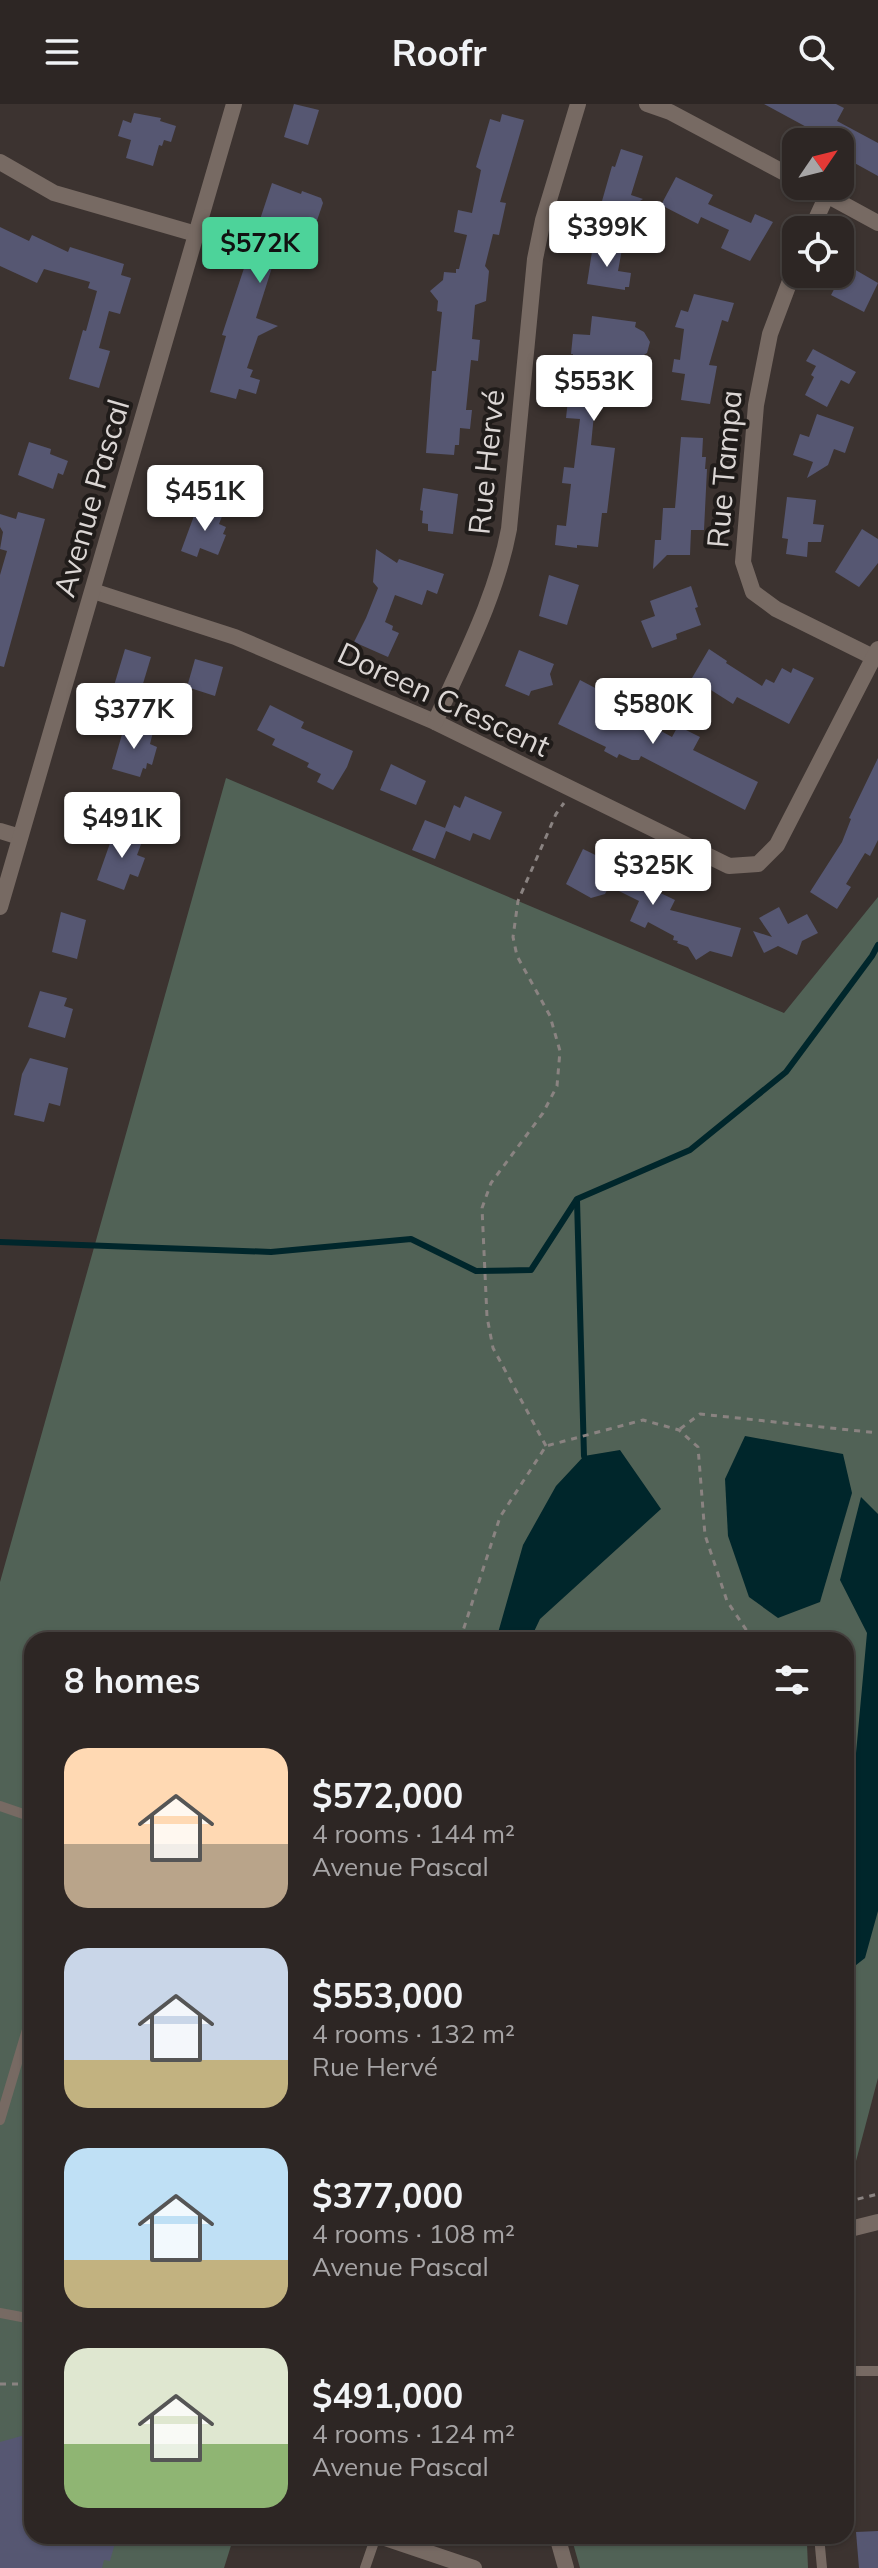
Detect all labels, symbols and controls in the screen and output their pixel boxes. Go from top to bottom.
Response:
icon: menu [40,30,84,74]
text: Roofr [392,30,486,75]
icon: search [794,30,838,74]
north arrow [782,128,854,200]
map controls [782,128,854,288]
pin: $399K [551,201,663,269]
text: $399K [567,210,647,243]
button: locate [782,216,854,288]
pin: $572K [204,217,316,285]
text: $572K [220,226,300,259]
pin: $553K [538,355,650,423]
text: $553K [554,364,634,397]
street label: Rue Hervé [460,388,512,536]
street label: Rue Tampa [698,388,750,550]
street label: Avenue Pascal [45,395,137,601]
pin: $451K [149,465,261,533]
text: $451K [165,474,245,507]
street label: Doreen Crescent [332,633,556,765]
pin: $580K [597,678,709,746]
pin: $377K [78,683,190,751]
text: $580K [613,687,693,720]
text: $377K [94,692,174,725]
pin: $491K [66,792,178,860]
text: $491K [82,801,162,834]
pin: $325K [597,839,709,907]
text: $325K [613,848,693,881]
icon: filters [770,1658,814,1702]
text: 8 homes [64,1659,201,1702]
text: $572,000 [312,1774,463,1817]
icon: home [128,1780,224,1876]
text: 4 rooms · 144 m² [312,1817,515,1850]
text: Avenue Pascal [312,1850,489,1883]
text: $553,000 [312,1974,463,2017]
icon: home [128,1980,224,2076]
text: 4 rooms · 132 m² [312,2017,515,2050]
text: Rue Hervé [312,2050,438,2083]
text: $377,000 [312,2174,463,2217]
icon: home [128,2180,224,2276]
text: 4 rooms · 108 m² [312,2217,515,2250]
text: Avenue Pascal [312,2250,489,2283]
text: $491,000 [312,2374,463,2417]
icon: home [128,2380,224,2476]
text: 4 rooms · 124 m² [312,2417,515,2450]
text: Avenue Pascal [312,2450,489,2483]

